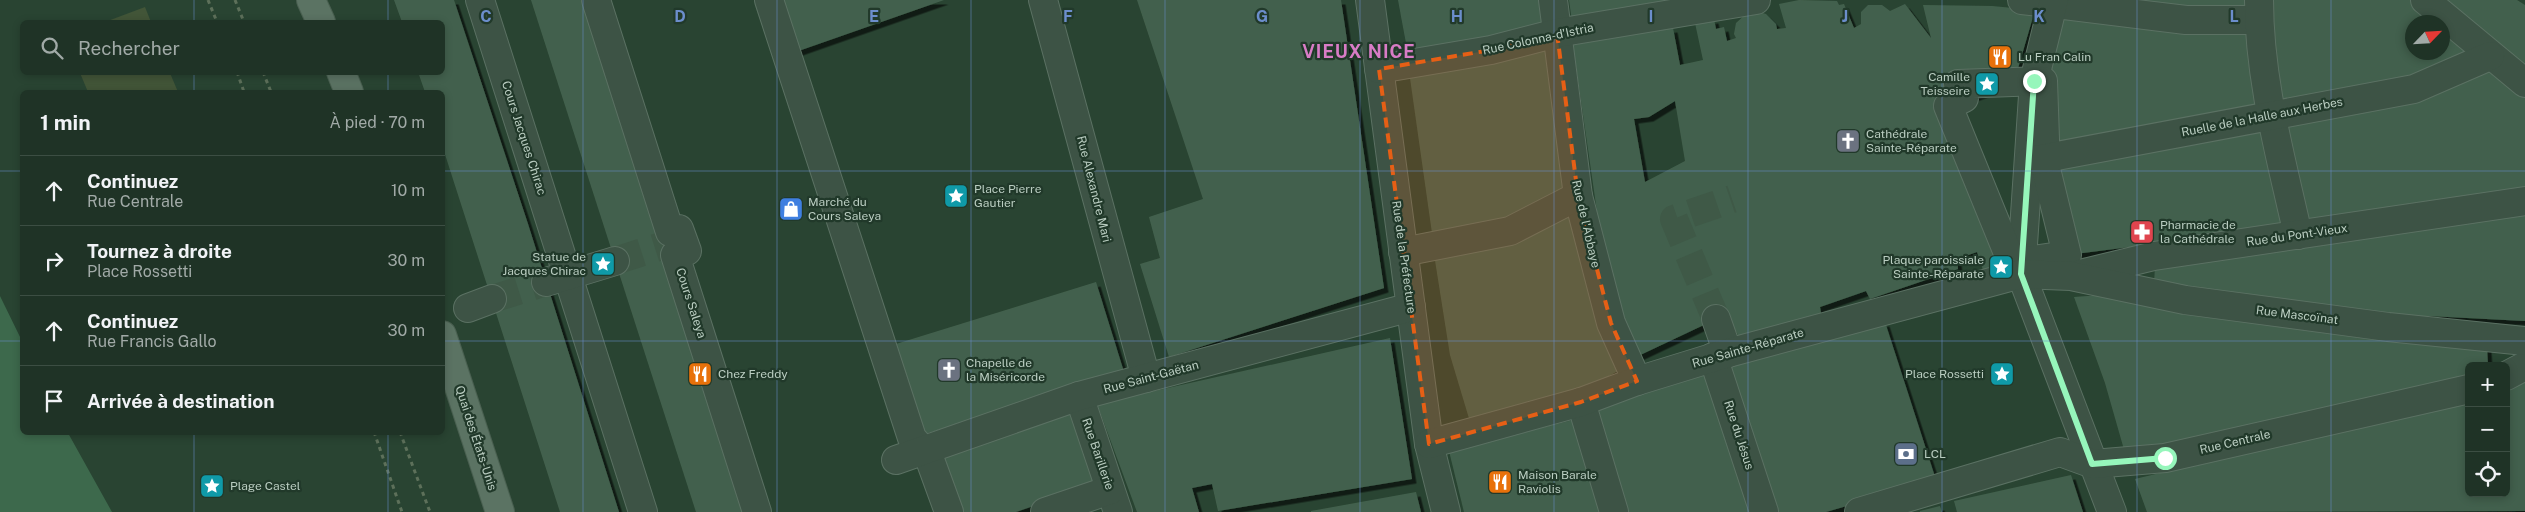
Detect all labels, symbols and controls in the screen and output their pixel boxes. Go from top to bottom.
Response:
text: C [480,7,492,26]
text: D [674,7,686,26]
text: E [869,7,879,26]
text: F [1063,7,1073,26]
text: G [1256,7,1268,26]
text: H [1451,7,1463,26]
text: I [1649,7,1653,26]
text: J [1842,7,1848,26]
text: K [2033,7,2045,26]
text: L [2229,7,2239,26]
north arrow [2405,15,2450,60]
search box [20,20,445,75]
street label: Rue Colonna-d'Istria [1481,20,1595,58]
icon: search [38,34,66,62]
text: Rechercher [78,37,180,59]
district label: VIEUX NICE [1302,41,1416,62]
restaurant icon: Lu Fran Calin [1987,44,2013,70]
place label: Lu Fran Calin [2018,50,2091,64]
place label: Camille Teisseire [1921,70,1970,98]
route end [2023,70,2046,93]
place icon: Camille Teisseire [1974,71,2000,97]
street label: Cours Jacques Chirac [499,79,549,197]
street label: Ruelle de la Halle aux Herbes [2180,94,2344,140]
text: 1 min [40,110,91,135]
text: À pied · 70 m [330,113,425,132]
place label: Cathédrale Sainte-Réparate [1866,127,1957,155]
church icon: Cathédrale Sainte-Réparate [1835,128,1861,154]
street label: Rue Alexandre Mari [1074,134,1114,244]
text: Continuez [87,170,178,192]
icon: ahead [40,177,68,205]
street label: Rue de l'Abbaye [1569,179,1603,269]
text: 10 m [391,181,425,200]
place label: Place Pierre Gautier [974,182,1042,210]
place icon: Place Pierre Gautier [943,183,969,209]
text: Rue Centrale [87,192,183,211]
place label: Marché du Cours Saleya [808,195,881,223]
shop icon: Marché du Cours Saleya [778,196,804,222]
street label: Rue de la Préfecture [1389,200,1419,315]
place label: Pharmacie de la Cathédrale [2160,218,2236,246]
pharmacy icon: Pharmacie de la Cathédrale [2129,219,2155,245]
street label: Rue du Pont-Vieux [2246,221,2349,249]
text: Tournez à droite [87,240,232,262]
icon: right [40,247,68,275]
place label: Statue de Jacques Chirac [503,250,586,278]
text: 30 m [388,251,425,270]
place icon: Statue de Jacques Chirac [590,251,616,277]
place label: Plaque paroissiale Sainte-Réparate [1882,253,1984,281]
place icon: Plaque paroissiale Sainte-Réparate [1988,254,2014,280]
text: Place Rossetti [87,262,192,281]
street label: Cours Saleya [673,266,709,340]
street label: Rue Mascoïnat [2255,303,2339,327]
text: Continuez [87,310,178,332]
icon: ahead [40,317,68,345]
text: 30 m [388,321,425,340]
street label: Rue Sainte-Réparate [1691,325,1806,371]
text: Rue Francis Gallo [87,332,217,351]
place label: Chapelle de la Miséricorde [966,356,1045,384]
church icon: Chapelle de la Miséricorde [936,357,962,383]
street label: Rue Saint-Gaëtan [1102,358,1200,396]
restaurant icon: Chez Freddy [687,361,713,387]
place icon: Place Rossetti [1989,361,2015,387]
map controls [2465,362,2510,497]
button: + [2465,362,2510,407]
place label: Chez Freddy [718,367,788,381]
place label: Place Rossetti [1905,367,1984,381]
street label: Quai des États-Unis [452,384,500,492]
icon: arrive [40,387,68,415]
text: Arrivée à destination [87,390,275,412]
street label: Rue du Jésus [1721,399,1757,471]
button: − [2465,407,2510,452]
street label: Rue Barillerie [1079,416,1117,492]
street label: Rue Centrale [2198,427,2272,457]
bank icon: LCL [1893,441,1919,467]
place label: LCL [1924,447,1946,461]
route start [2154,447,2177,470]
button: locate [2465,452,2510,497]
place label: Maison Barale Raviolis [1518,468,1597,496]
restaurant icon: Maison Barale Raviolis [1487,469,1513,495]
place icon: Plage Castel [199,473,225,499]
place label: Plage Castel [230,479,301,493]

